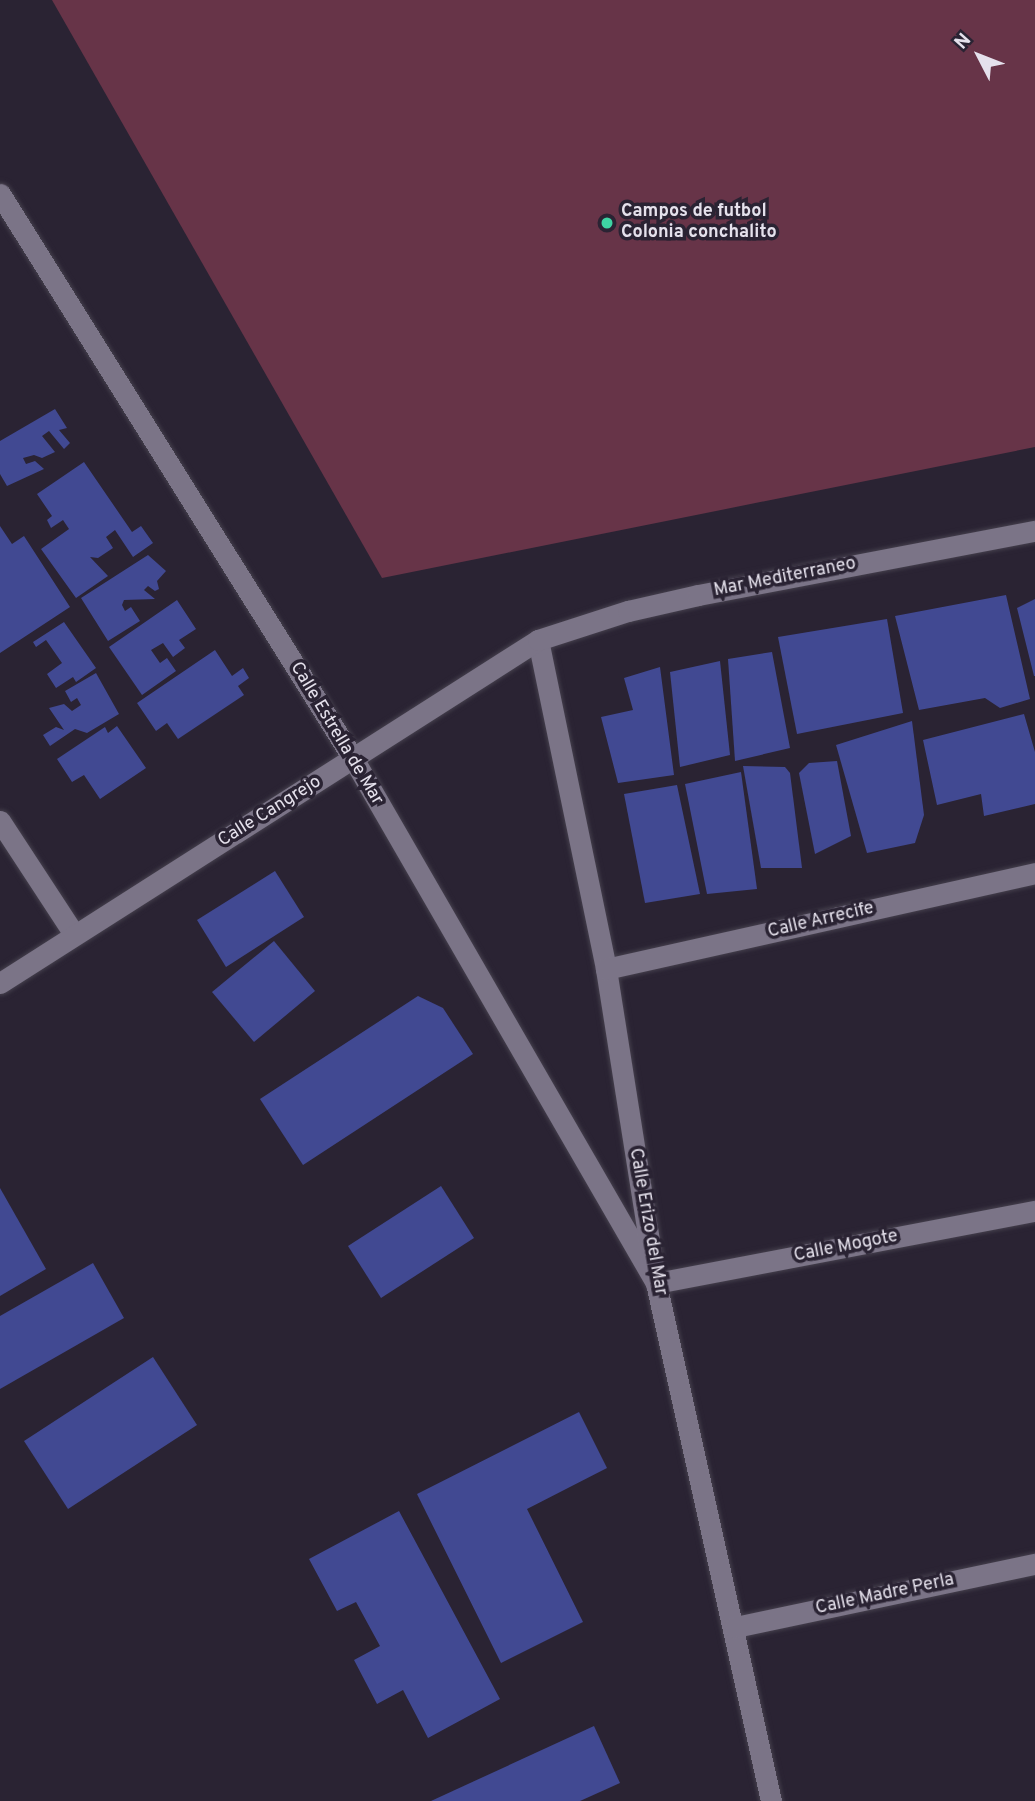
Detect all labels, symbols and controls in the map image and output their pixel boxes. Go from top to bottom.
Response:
north arrow [944,21,1014,91]
text: N [950,29,977,55]
place label: Campos de futbol Colonia conchalito [621,202,777,244]
marker: Campos de futbol Colonia conchalito [599,215,615,231]
street label: Mar Mediterraneo [712,554,858,602]
street label: Calle Estrella de Mar [285,658,387,810]
street label: Calle Cangrejo [215,772,325,852]
street label: Calle Arrecife [765,898,877,944]
street label: Calle Erizo del Mar [623,1147,671,1297]
street label: Calle Mogote [792,1226,900,1268]
street label: Calle Madre Perla [814,1570,956,1620]

